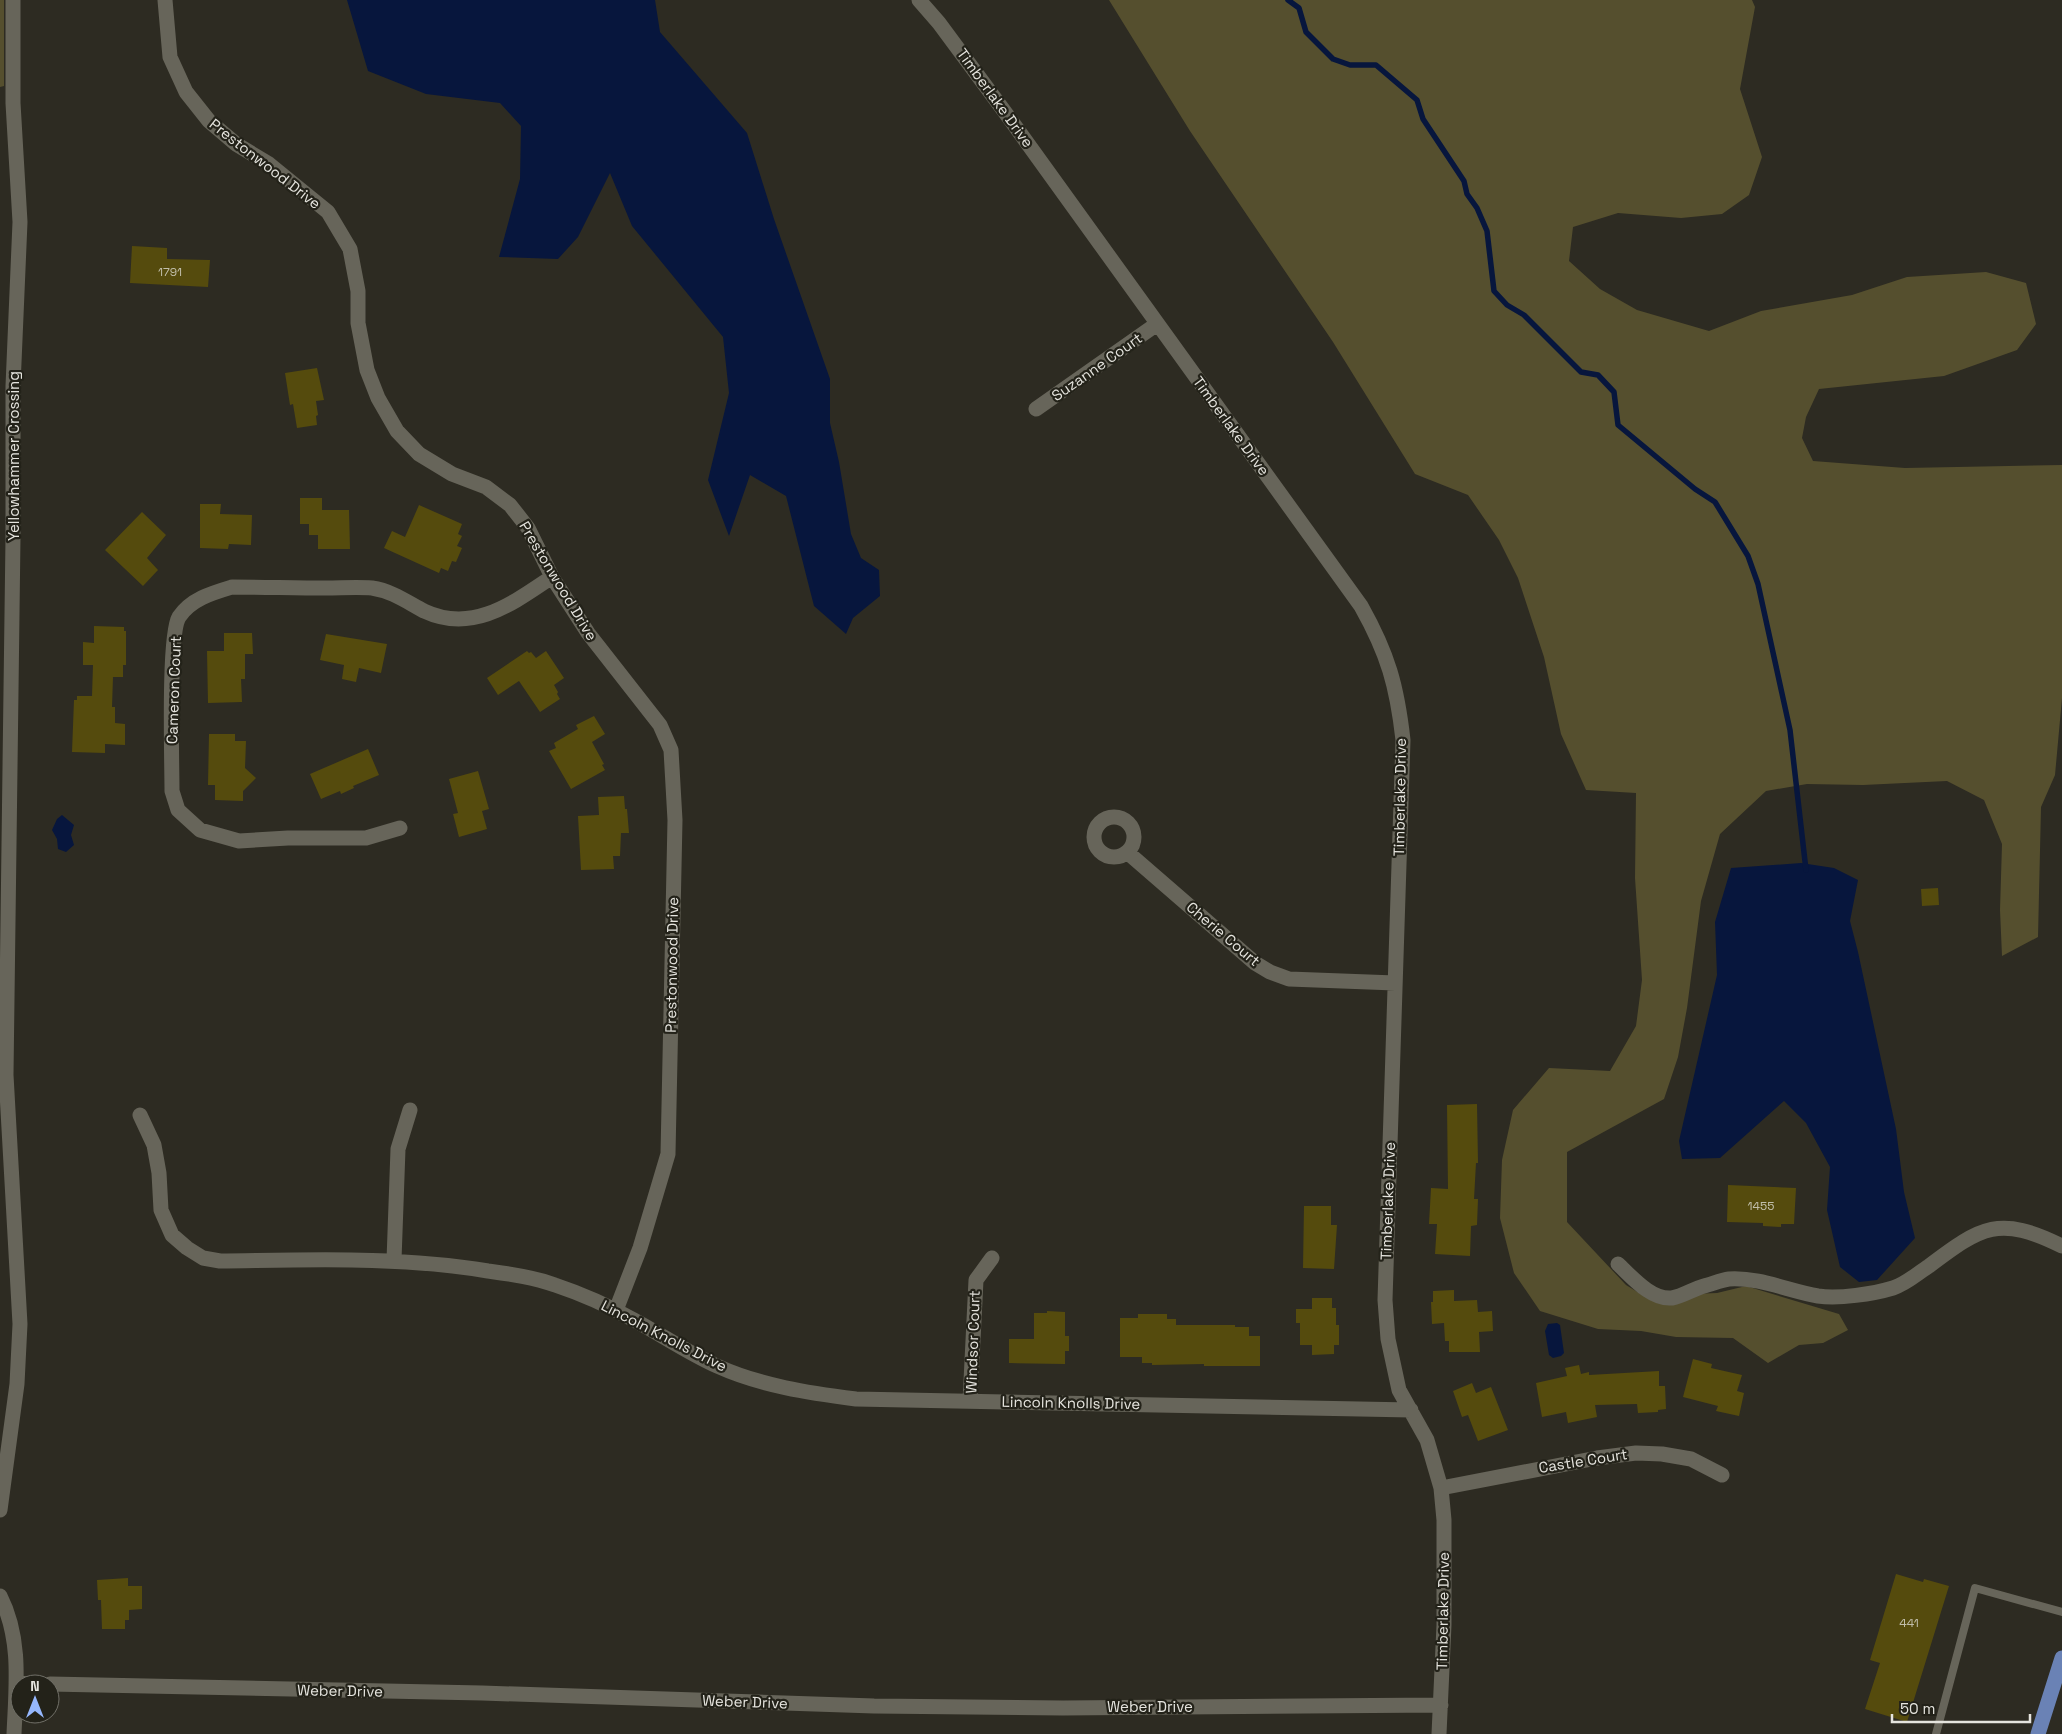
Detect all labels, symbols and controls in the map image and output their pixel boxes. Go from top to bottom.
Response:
street label: Timberlake Drive [953,44,1038,151]
street label: Prestonwood Drive [206,114,325,213]
house number: 1791 [158,264,182,280]
street label: Suzanne Court [1048,328,1146,405]
street label: Yellowhammer Crossing [4,371,23,541]
street label: Timberlake Drive [1189,372,1274,479]
street label: Prestonwood Drive [515,518,602,644]
street label: Cameron Court [162,635,185,744]
street label: Timberlake Drive [1389,738,1410,856]
street label: Prestonwood Drive [661,897,682,1033]
street label: Cherie Court [1183,897,1264,970]
street label: Timberlake Drive [1376,1142,1399,1260]
house number: 1455 [1748,1198,1774,1214]
street label: Windsor Court [961,1290,984,1394]
street label: Lincoln Knolls Drive [598,1296,730,1376]
street label: Lincoln Knolls Drive [1002,1392,1141,1413]
street label: Castle Court [1537,1444,1629,1477]
street label: Timberlake Drive [1432,1552,1453,1670]
house number: 441 [1899,1615,1919,1631]
north arrow [10,1674,60,1724]
text: N [30,1677,40,1695]
street label: Weber Drive [297,1680,383,1701]
street label: Weber Drive [702,1691,788,1712]
scale bar [1892,1692,2030,1724]
street label: Weber Drive [1107,1697,1193,1716]
text: 50 m [1900,1699,1935,1718]

